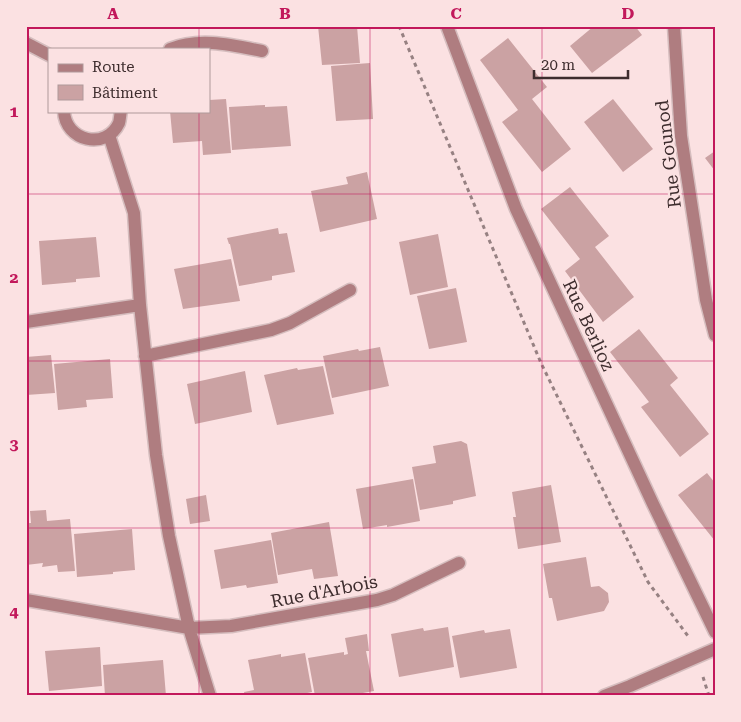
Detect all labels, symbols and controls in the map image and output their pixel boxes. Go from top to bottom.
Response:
text: A [107,4,119,23]
text: B [279,4,291,23]
text: C [450,4,462,23]
text: D [622,4,635,23]
legend [48,48,210,112]
scale bar [534,48,627,80]
text: 20 m [541,56,576,74]
text: Route [92,58,134,76]
text: Bâtiment [92,84,158,102]
street label: Rue Gounod [651,98,685,209]
text: 1 [10,102,19,121]
text: 2 [10,268,19,287]
street label: Rue Berlioz [559,276,619,374]
text: 3 [10,435,19,454]
street label: Rue d'Arbois [269,570,379,612]
text: 4 [10,602,19,621]

